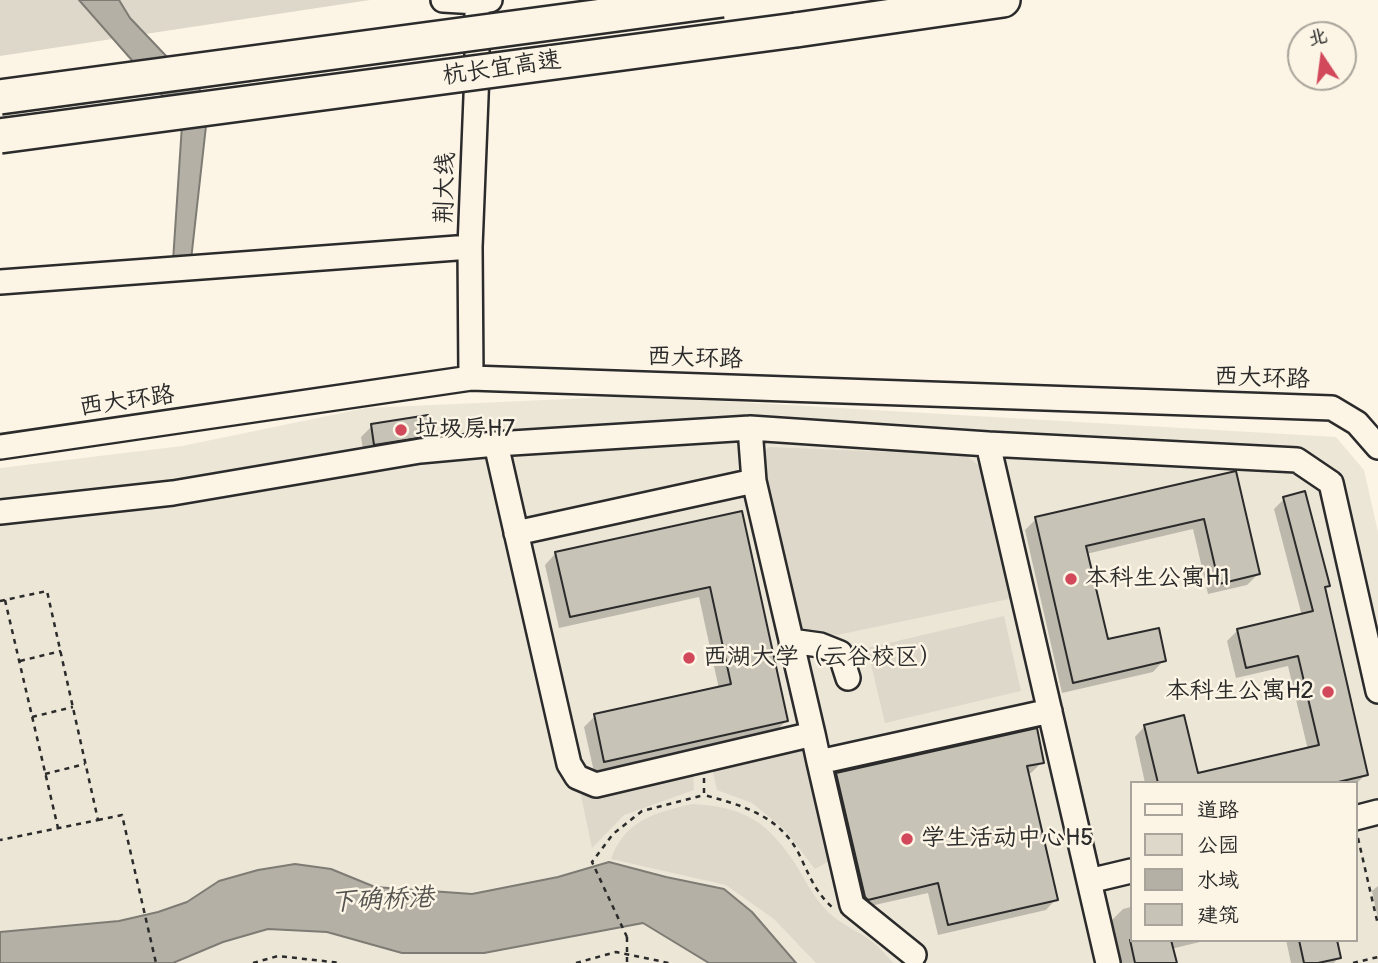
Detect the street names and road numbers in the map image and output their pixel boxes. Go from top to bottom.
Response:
street label: 杭长宜高速 [441,46,563,92]
street label: 荆大线 [430,152,462,224]
street label: 西大环路 [647,343,743,375]
street label: 西大环路 [1214,363,1310,395]
street label: 西大环路 [77,381,177,423]

